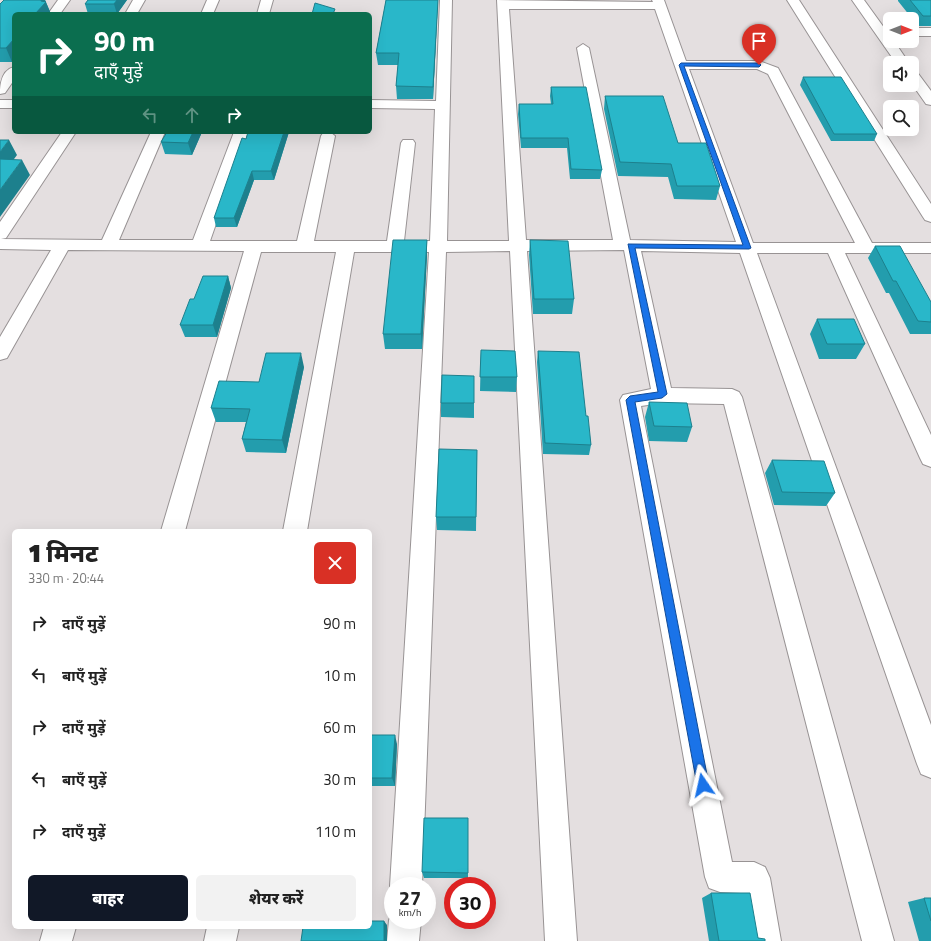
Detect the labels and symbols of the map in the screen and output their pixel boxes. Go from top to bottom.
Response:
north arrow [883,12,919,48]
pin [742,24,776,65]
position arrow [682,764,724,806]
speed limit sign: 30 [444,877,496,929]

